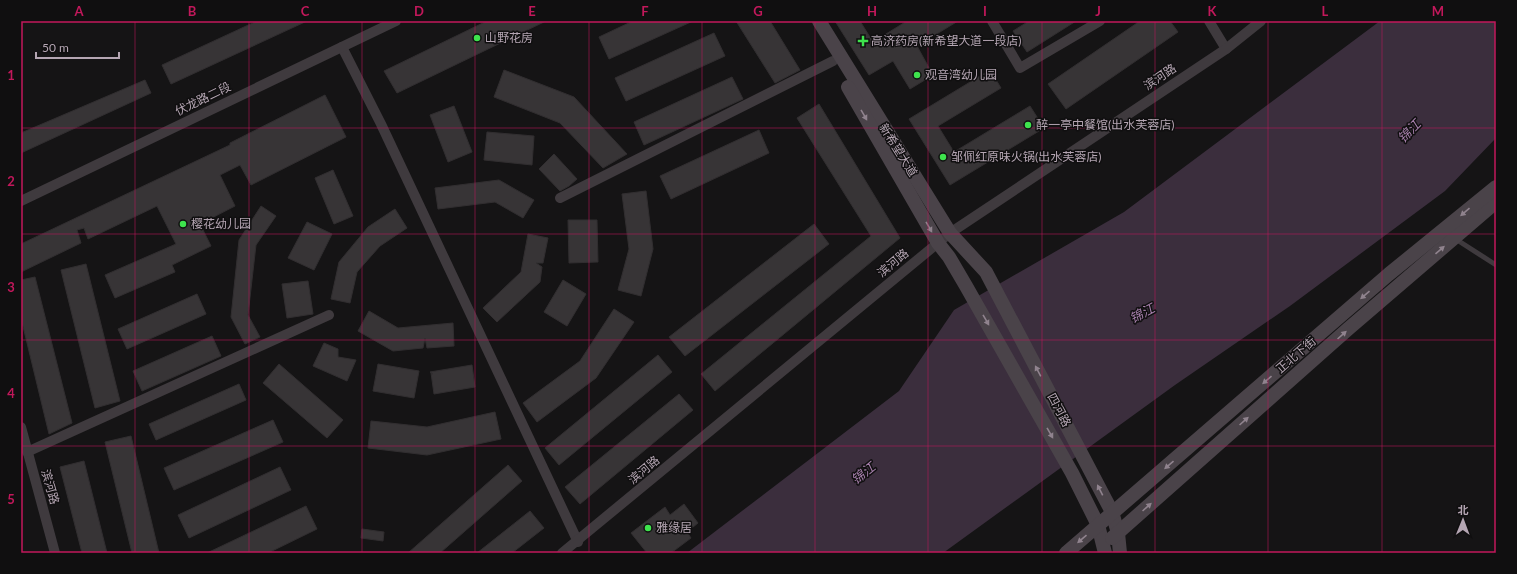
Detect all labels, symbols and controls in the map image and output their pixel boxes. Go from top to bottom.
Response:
text: A [73,3,84,19]
text: B [188,3,197,19]
text: C [301,3,310,19]
text: D [414,3,424,19]
text: E [528,3,536,19]
text: F [641,3,649,19]
text: G [753,3,763,19]
text: H [867,3,877,19]
text: I [983,3,987,19]
text: J [1095,3,1101,19]
text: K [1208,3,1218,19]
text: L [1322,3,1329,19]
text: M [1432,3,1444,19]
place label: 山野花房 [485,30,533,45]
marker: 山野花房 [472,33,482,43]
place label: 高济药房(新希望大道一段店) [871,33,1021,48]
scale bar [36,34,119,60]
marker: 高济药房(新希望大道一段店) [858,36,868,46]
text: 50 m [42,40,69,55]
street label: 滨河路 [1141,60,1179,93]
text: 1 [7,67,15,83]
place label: 观音湾幼儿园 [925,67,997,82]
marker: 观音湾幼儿园 [912,70,922,80]
street label: 伏龙路二段 [173,79,233,118]
one-way arrow [860,109,867,121]
water label: 锦江 [1394,115,1425,146]
place label: 醉一亭中餐馆(出水芙蓉店) [1036,117,1174,132]
street label: 新希望大道 [876,120,921,179]
marker: 醉一亭中餐馆(出水芙蓉店) [1023,120,1033,130]
place label: 邹佩红原味火锅(出水芙蓉店) [951,149,1101,164]
marker: 邹佩红原味火锅(出水芙蓉店) [938,152,948,162]
text: 2 [7,173,15,189]
one-way arrow [1460,207,1471,216]
place label: 樱花幼儿园 [191,216,251,231]
marker: 樱花幼儿园 [178,219,188,229]
one-way arrow [926,221,933,233]
street label: 滨河路 [874,245,911,280]
one-way arrow [1434,245,1445,254]
text: 3 [7,279,15,295]
one-way arrow [1360,290,1371,299]
water label: 锦江 [1127,299,1159,326]
one-way arrow [982,314,989,326]
one-way arrow [1337,331,1346,340]
street label: 正北下街 [1273,333,1319,376]
one-way arrow [1035,365,1041,377]
one-way arrow [1262,375,1272,384]
text: 4 [7,385,15,401]
street label: 四河路 [1044,390,1075,429]
one-way arrow [1240,417,1249,426]
one-way arrow [1046,427,1053,439]
street label: 滨河路 [625,452,662,487]
water label: 锦江 [848,457,880,487]
one-way arrow [1164,461,1174,470]
street label: 滨河路 [38,467,63,506]
one-way arrow [1097,484,1103,496]
text: 5 [7,491,15,507]
north arrow [1443,500,1483,540]
one-way arrow [1142,503,1152,512]
text: 北 [1458,503,1469,516]
place label: 雅缘居 [656,520,692,535]
marker: 雅缘居 [643,523,653,533]
one-way arrow [1077,535,1087,544]

